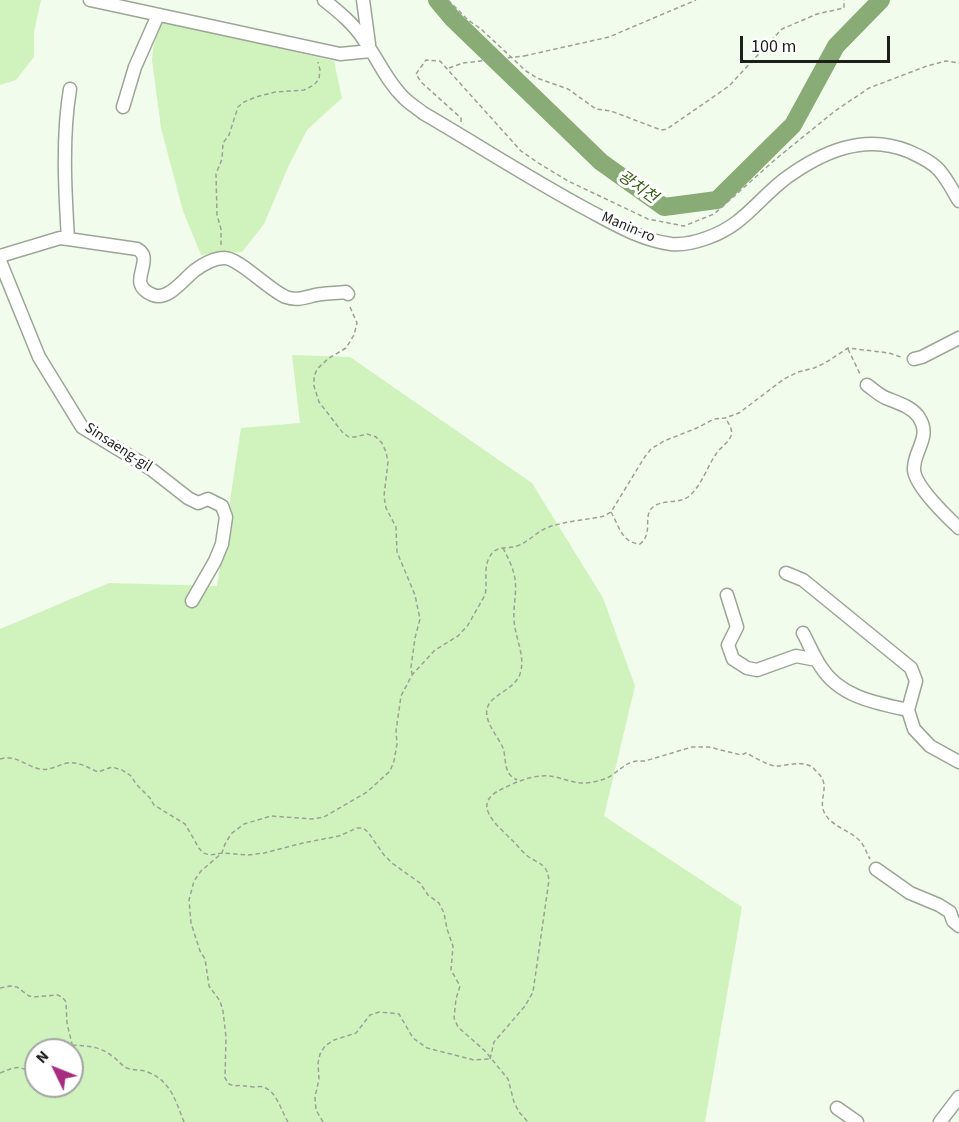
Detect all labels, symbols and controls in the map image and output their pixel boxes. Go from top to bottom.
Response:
scale bar [743,24,893,62]
text: 100 m [751,34,796,59]
water label: 광치천 [613,167,661,209]
street label: Manin-ro [599,209,657,247]
street label: Sinsaeng-gil [81,420,155,476]
north arrow [24,1038,84,1098]
text: N [31,1046,54,1068]

